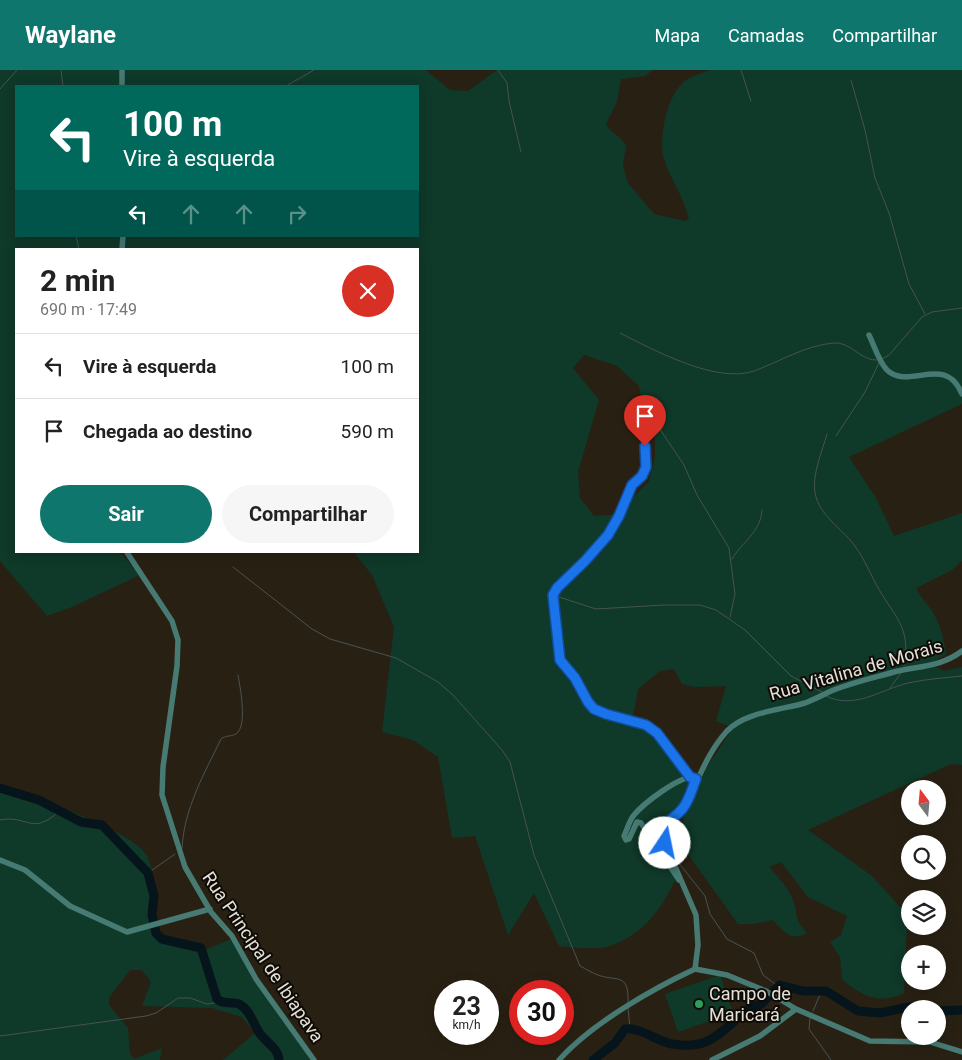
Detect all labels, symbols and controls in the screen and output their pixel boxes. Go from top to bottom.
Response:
text: Waylane [25,21,116,49]
text: Mapa [655,25,700,46]
text: Camadas [728,25,804,46]
text: Compartilhar [832,25,937,46]
text: 100 m [123,104,222,145]
icon: left [40,105,105,170]
text: Vire à esquerda [123,146,275,171]
icon: left [124,200,152,228]
icon: ahead [177,200,205,228]
icon: ahead [230,200,258,228]
icon: right [283,200,311,228]
text: 2 min [40,263,115,298]
button: close [342,265,394,317]
text: 690 m · 17:49 [40,300,137,319]
icon: left [40,352,68,380]
text: Vire à esquerda [83,355,216,378]
text: 100 m [341,355,394,378]
pin [624,395,666,446]
icon: arrive [631,402,659,430]
icon: arrive [40,417,68,445]
text: Chegada ao destino [83,420,252,443]
text: 590 m [341,420,394,443]
button: Sair [40,485,212,543]
button: Compartilhar [222,485,394,543]
street label: Rua Vitalina de Morais [767,635,945,704]
north arrow [901,780,946,825]
map controls [901,780,946,1045]
position arrow [638,816,690,868]
button: search [901,835,946,880]
street label: Rua Principal de Ibiapava [198,868,328,1046]
button: layers [901,890,946,935]
button: + [901,945,946,990]
speed limit sign: 30 [509,980,574,1045]
place label: Campo de Maricará [709,983,791,1025]
text: 23 [452,992,481,1021]
marker: Campo de Maricará [693,998,705,1010]
button: − [901,1000,946,1045]
text: km/h [452,1018,481,1032]

